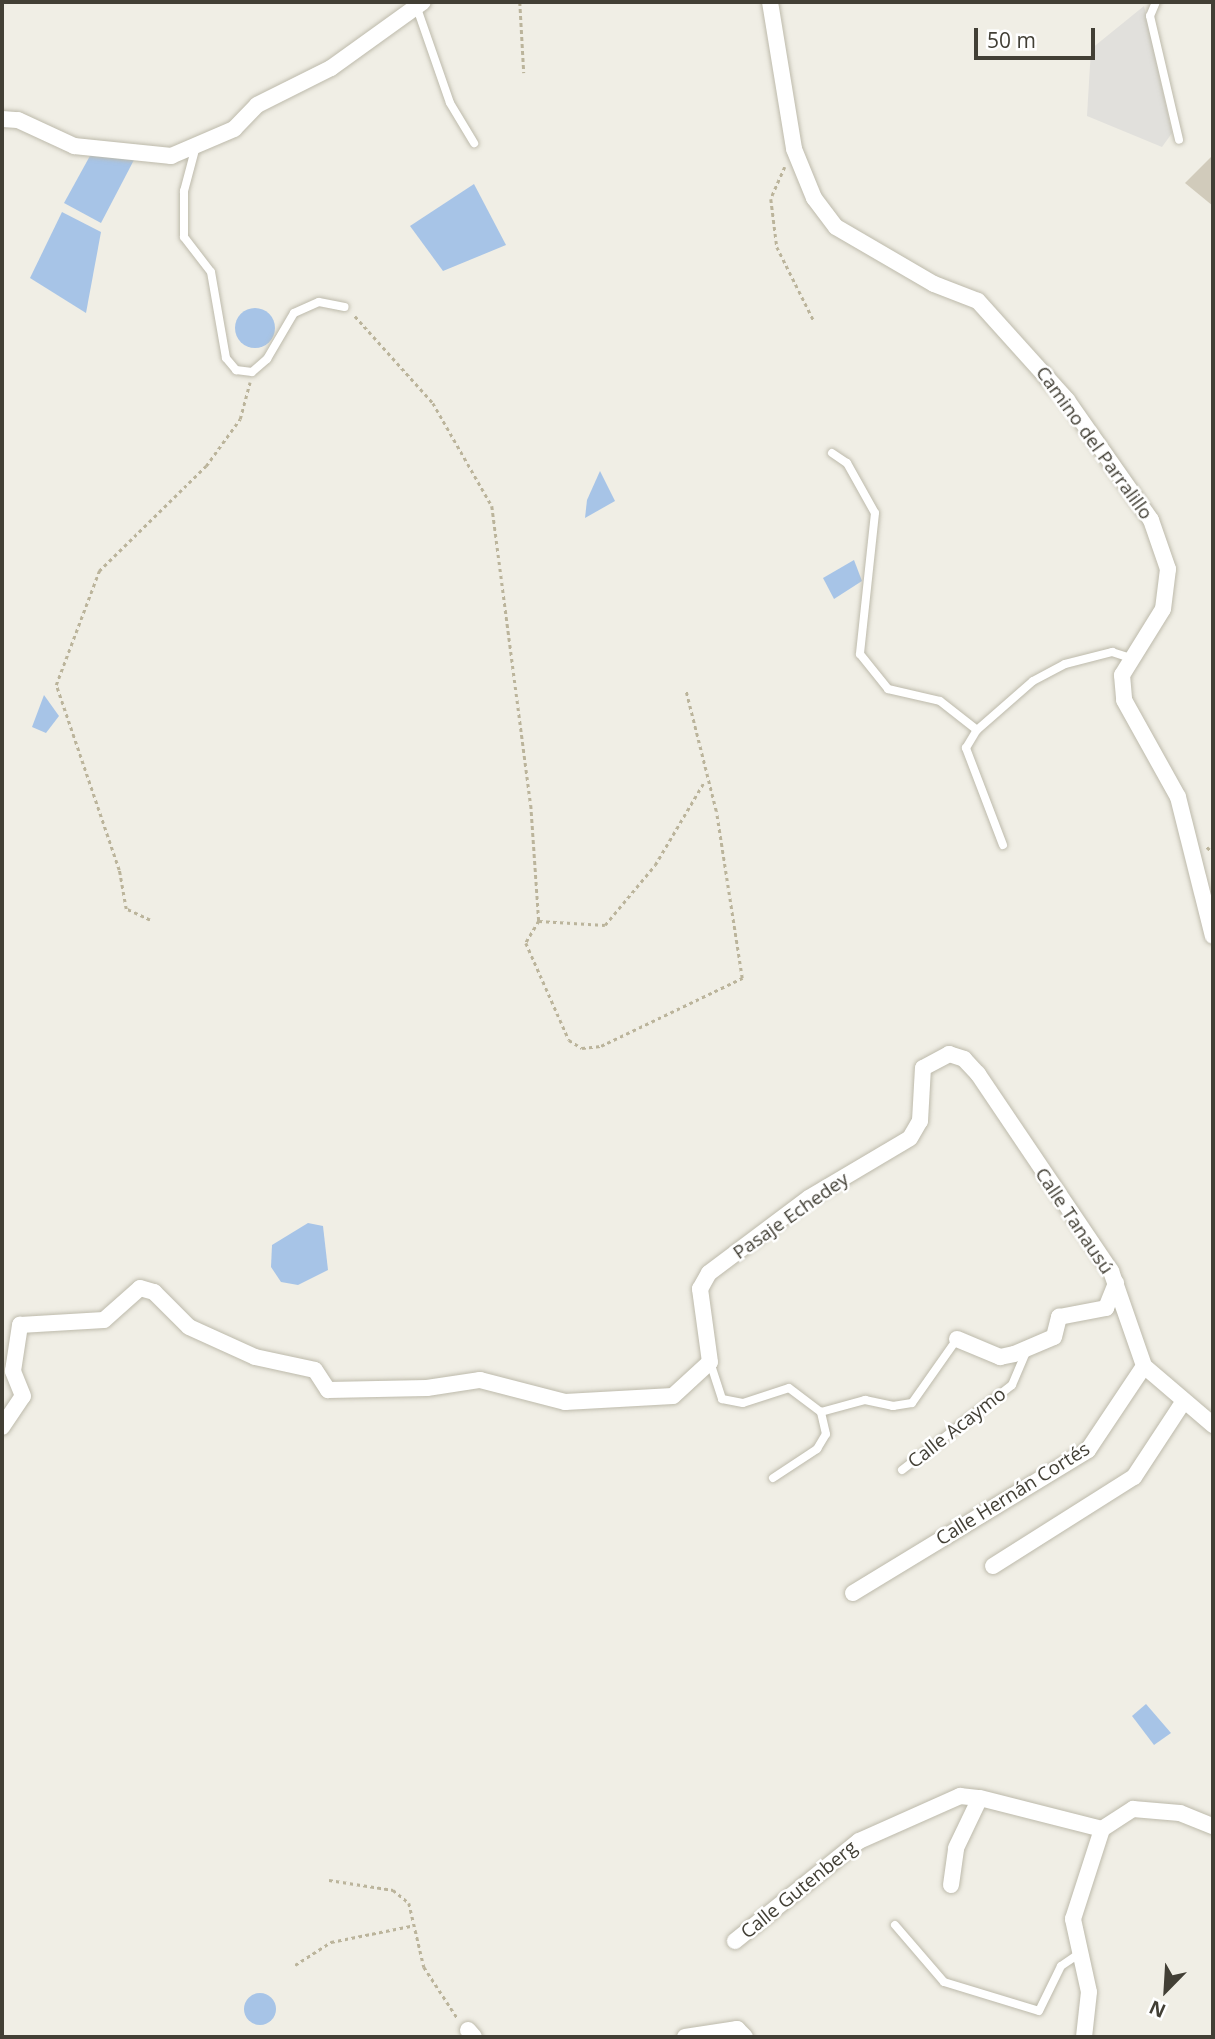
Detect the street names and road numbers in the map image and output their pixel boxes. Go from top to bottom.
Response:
street label: Camino del Parralillo [1031,362,1157,524]
street label: Calle Tanausú [1030,1164,1118,1278]
street label: Pasaje Echedey [729,1168,853,1264]
street label: Calle Acaymo [904,1383,1010,1473]
street label: Calle Hernán Cortés [932,1438,1094,1550]
street label: Calle Gutenberg [736,1836,862,1944]

